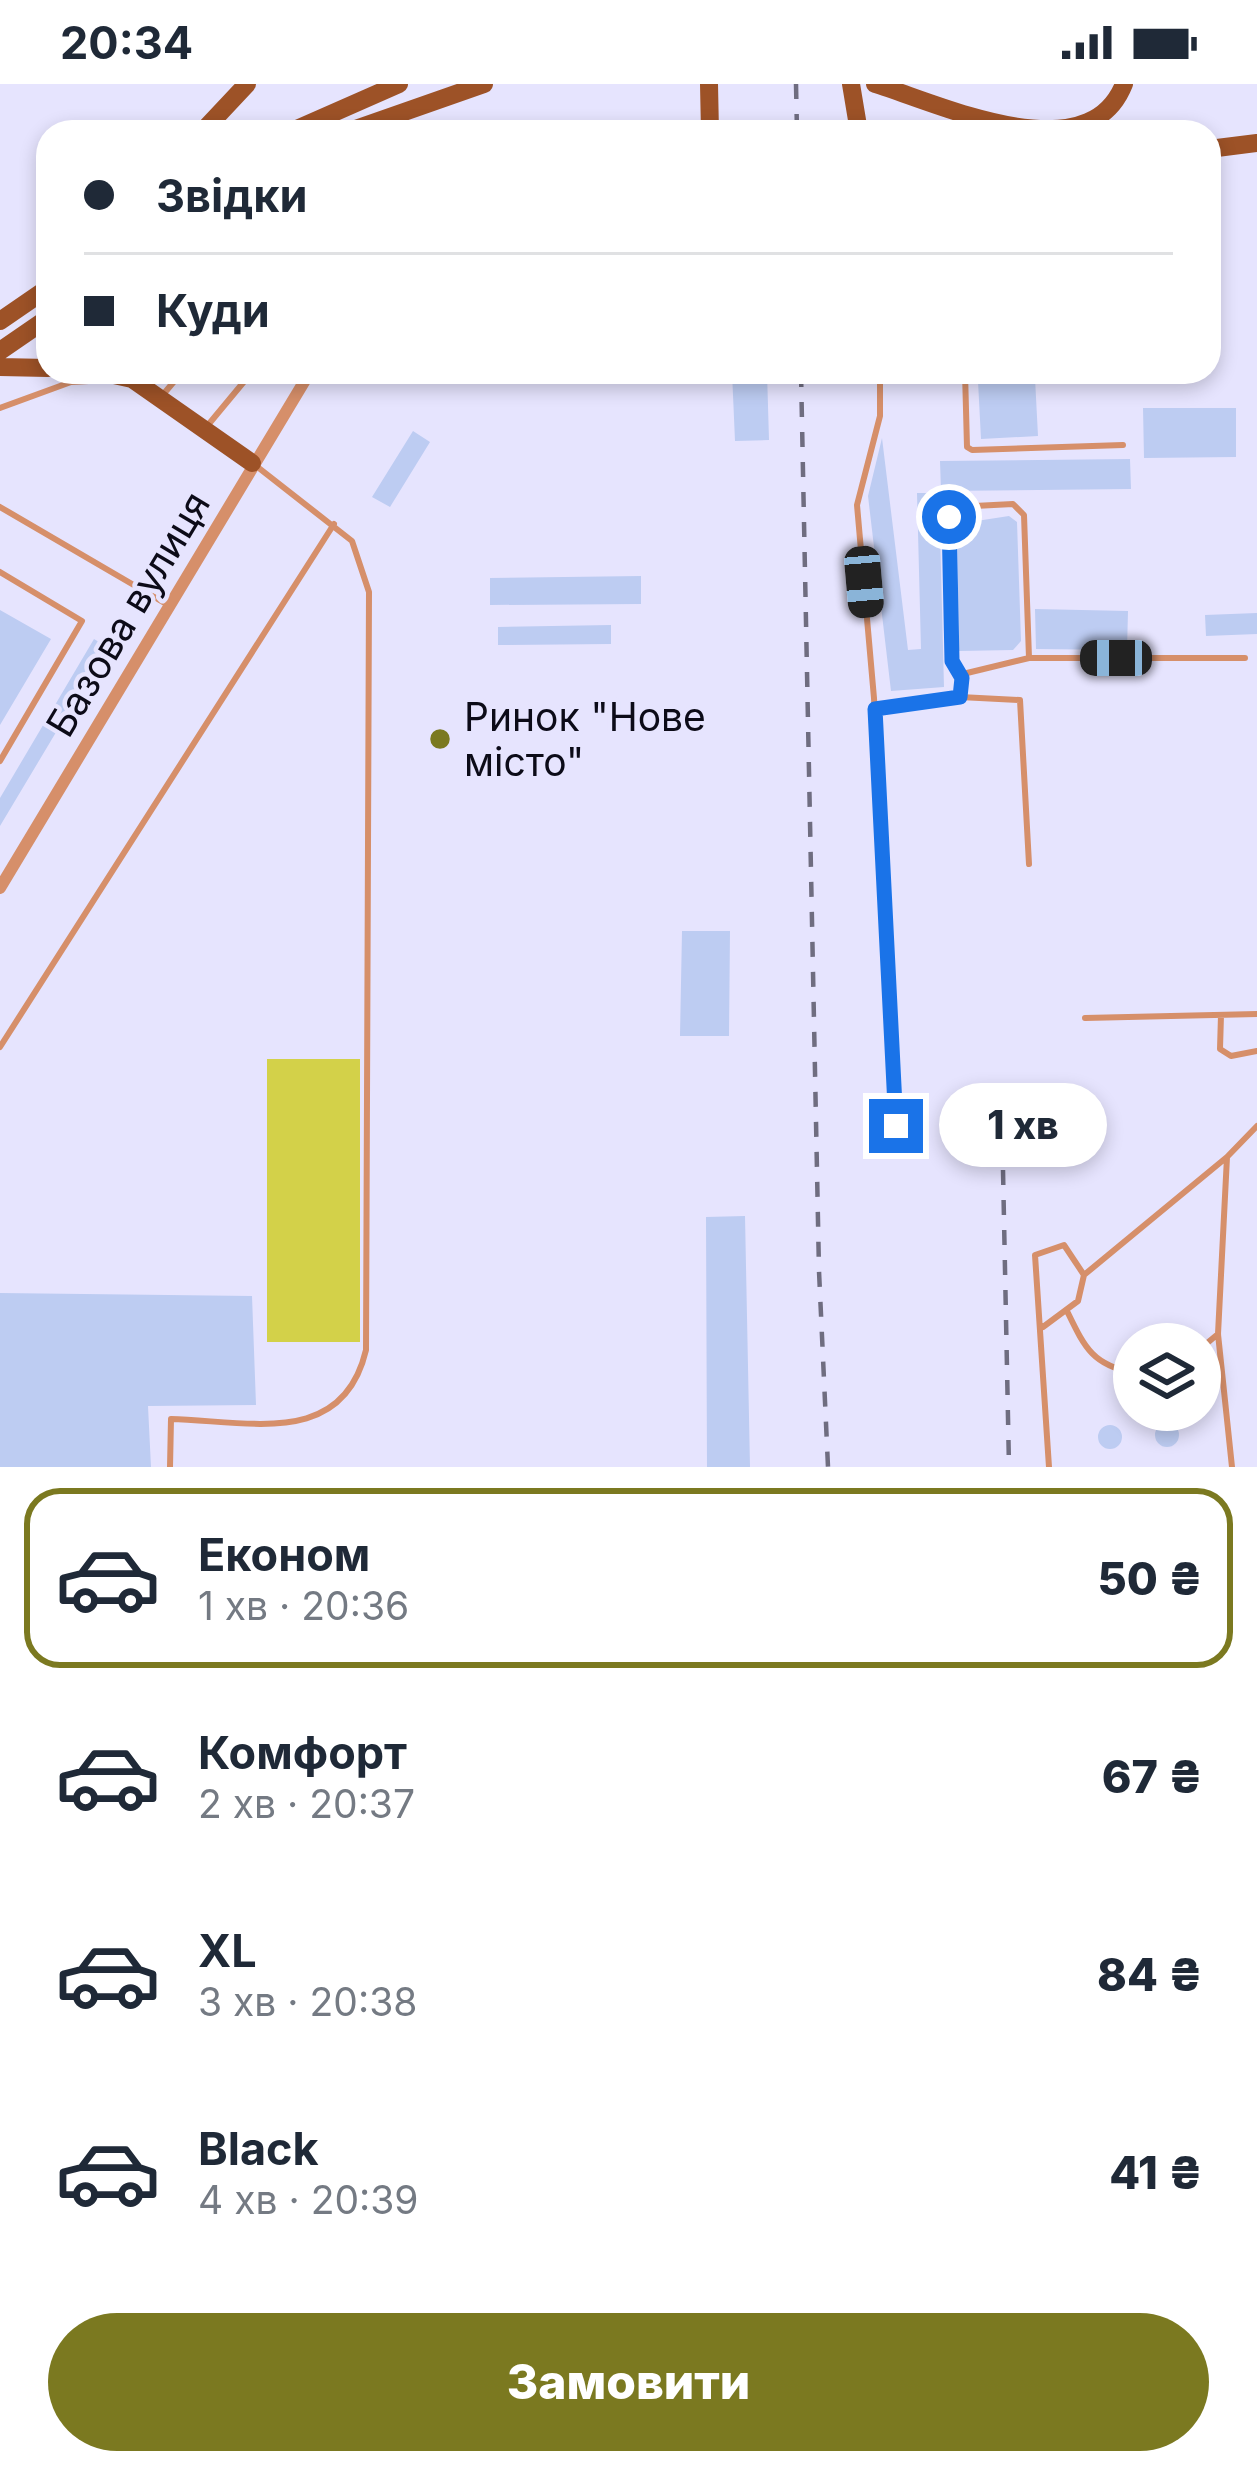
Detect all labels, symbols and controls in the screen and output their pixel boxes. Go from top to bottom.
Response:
text: 20:34 [60,15,193,70]
text: Звідки [156,168,308,223]
text: Куди [156,283,270,338]
street label: Базова вулиця [36,483,219,745]
route start [922,490,976,544]
car [843,545,885,619]
car [1080,640,1152,676]
place label: Ринок "Нове місто" [464,693,706,785]
marker: Ринок "Нове місто" [427,726,453,752]
callout: 1 хв [938,1084,1106,1168]
route end [869,1099,923,1153]
text: 1 хв [987,1101,1059,1148]
map controls [1113,1323,1221,1431]
button: layers [1113,1323,1221,1431]
icon: car [54,1524,162,1632]
text: Економ [198,1527,370,1582]
text: 50 ₴ [1098,1551,1203,1606]
text: 1 хв · 20:36 [198,1582,409,1629]
icon: car [54,1722,162,1830]
text: Комфорт [198,1725,407,1780]
text: 67 ₴ [1102,1749,1203,1804]
text: 2 хв · 20:37 [198,1780,415,1827]
icon: car [54,1920,162,2028]
text: XL [198,1923,257,1978]
text: 84 ₴ [1097,1947,1203,2002]
text: 3 хв · 20:38 [198,1978,417,2025]
icon: car [54,2118,162,2226]
text: Black [198,2121,319,2176]
text: 41 ₴ [1109,2145,1203,2200]
text: 4 хв · 20:39 [198,2176,419,2223]
button: Замовити [48,2313,1209,2451]

